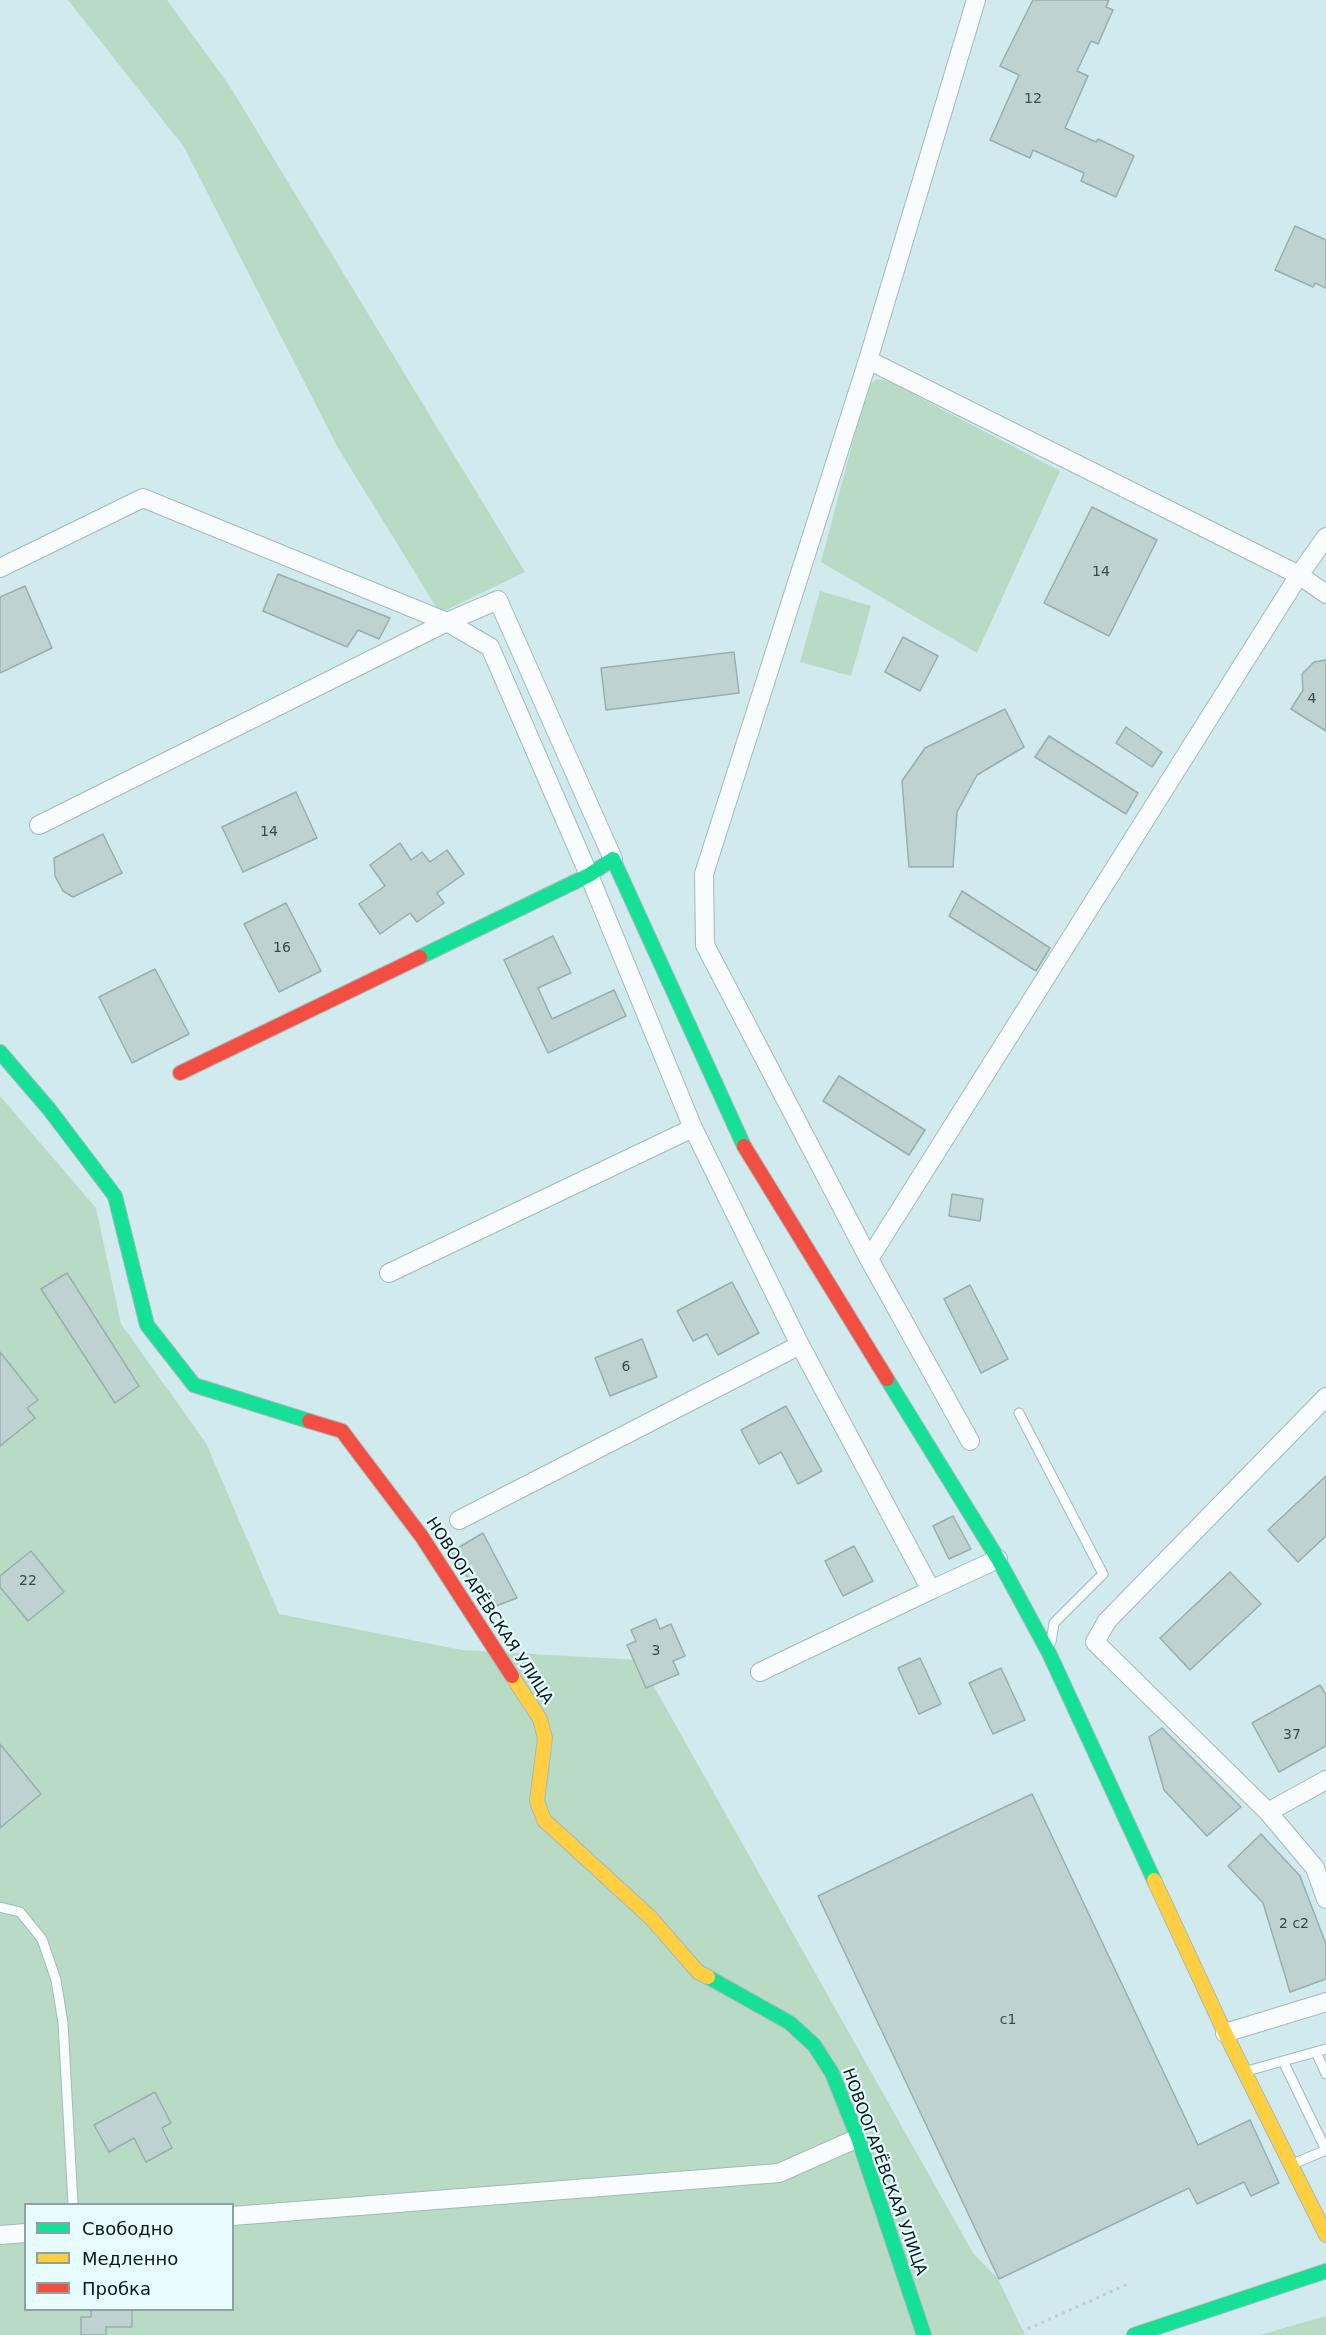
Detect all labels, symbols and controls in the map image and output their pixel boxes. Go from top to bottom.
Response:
house number: 12 [1024,91,1042,107]
house number: 14 [1092,564,1110,580]
house number: 4 [1308,691,1316,707]
house number: 14 [260,824,278,840]
house number: 16 [273,940,291,956]
house number: 6 [622,1359,630,1375]
street label: НОВООГАРЁВСКАЯ УЛИЦА [421,1514,557,1708]
house number: 22 [19,1573,37,1589]
house number: 3 [652,1643,660,1659]
house number: 37 [1283,1727,1301,1743]
house number: 2 с2 [1279,1916,1309,1932]
house number: с1 [1000,2012,1016,2028]
street label: НОВООГАРЁВСКАЯ УЛИЦА [838,2066,930,2278]
legend [24,2203,234,2311]
text: Свободно [82,2218,174,2239]
text: Медленно [82,2248,178,2269]
text: Пробка [82,2278,151,2299]

